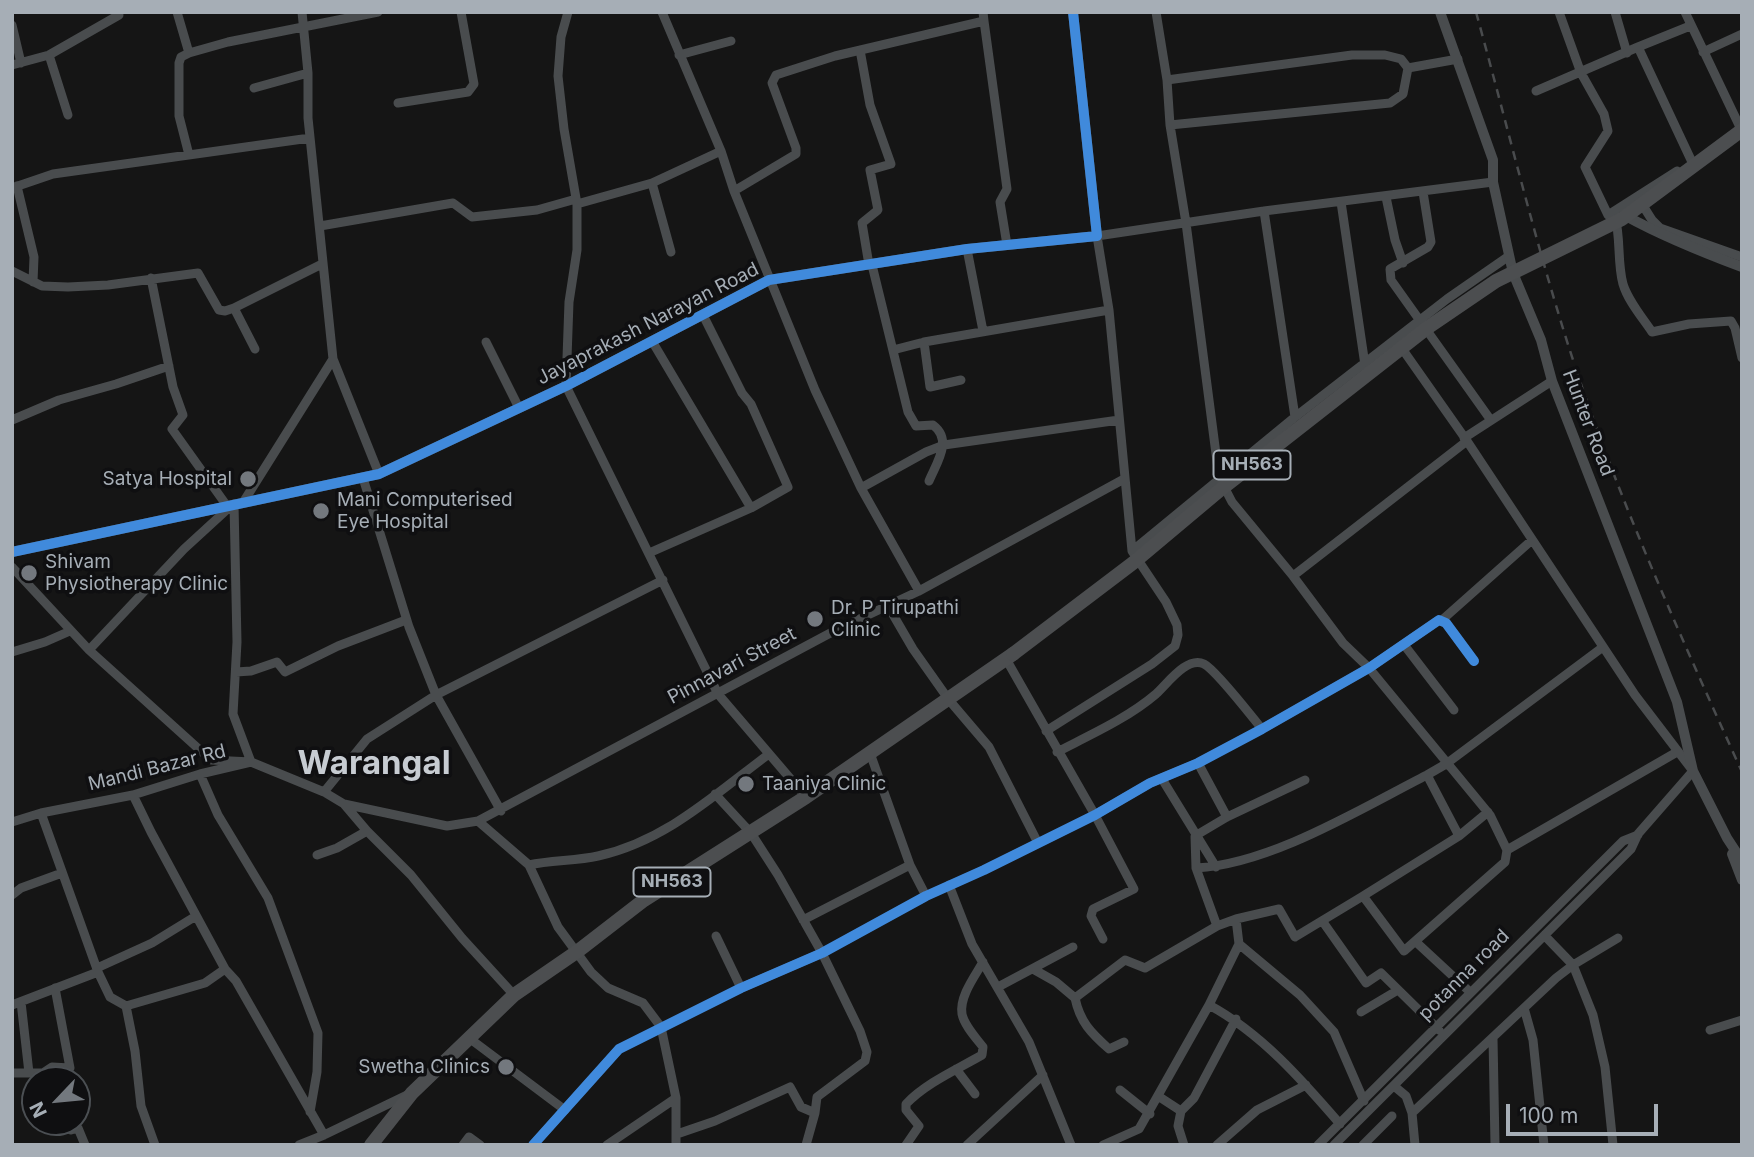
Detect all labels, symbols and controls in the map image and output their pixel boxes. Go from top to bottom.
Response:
street label: Jayaprakash Narayan Road [533,258,763,390]
street label: Hunter Road [1557,367,1619,479]
road number: NH563 [1214,450,1290,480]
place label: Satya Hospital [103,468,232,490]
marker: Satya Hospital [238,469,258,489]
place label: Mani Computerised Eye Hospital [337,489,513,533]
marker: Mani Computerised Eye Hospital [311,501,331,521]
place label: Shivam Physiotherapy Clinic [45,551,228,595]
marker: Shivam Physiotherapy Clinic [19,563,39,583]
place label: Dr. P Tirupathi Clinic [831,597,959,641]
marker: Dr. P Tirupathi Clinic [805,609,825,629]
street label: Pinnavari Street [664,623,800,709]
street label: Mandi Bazar Rd [86,740,228,796]
district label: Warangal [297,744,451,784]
place label: Taaniya Clinic [762,773,886,795]
marker: Taaniya Clinic [736,774,756,794]
road number: NH563 [634,868,710,897]
street label: potanna road [1414,925,1514,1025]
place label: Swetha Clinics [358,1056,490,1078]
marker: Swetha Clinics [496,1057,516,1077]
north arrow [21,1066,91,1136]
scale bar [1509,1090,1661,1134]
text: N [25,1098,52,1121]
text: 100 m [1519,1103,1578,1128]

